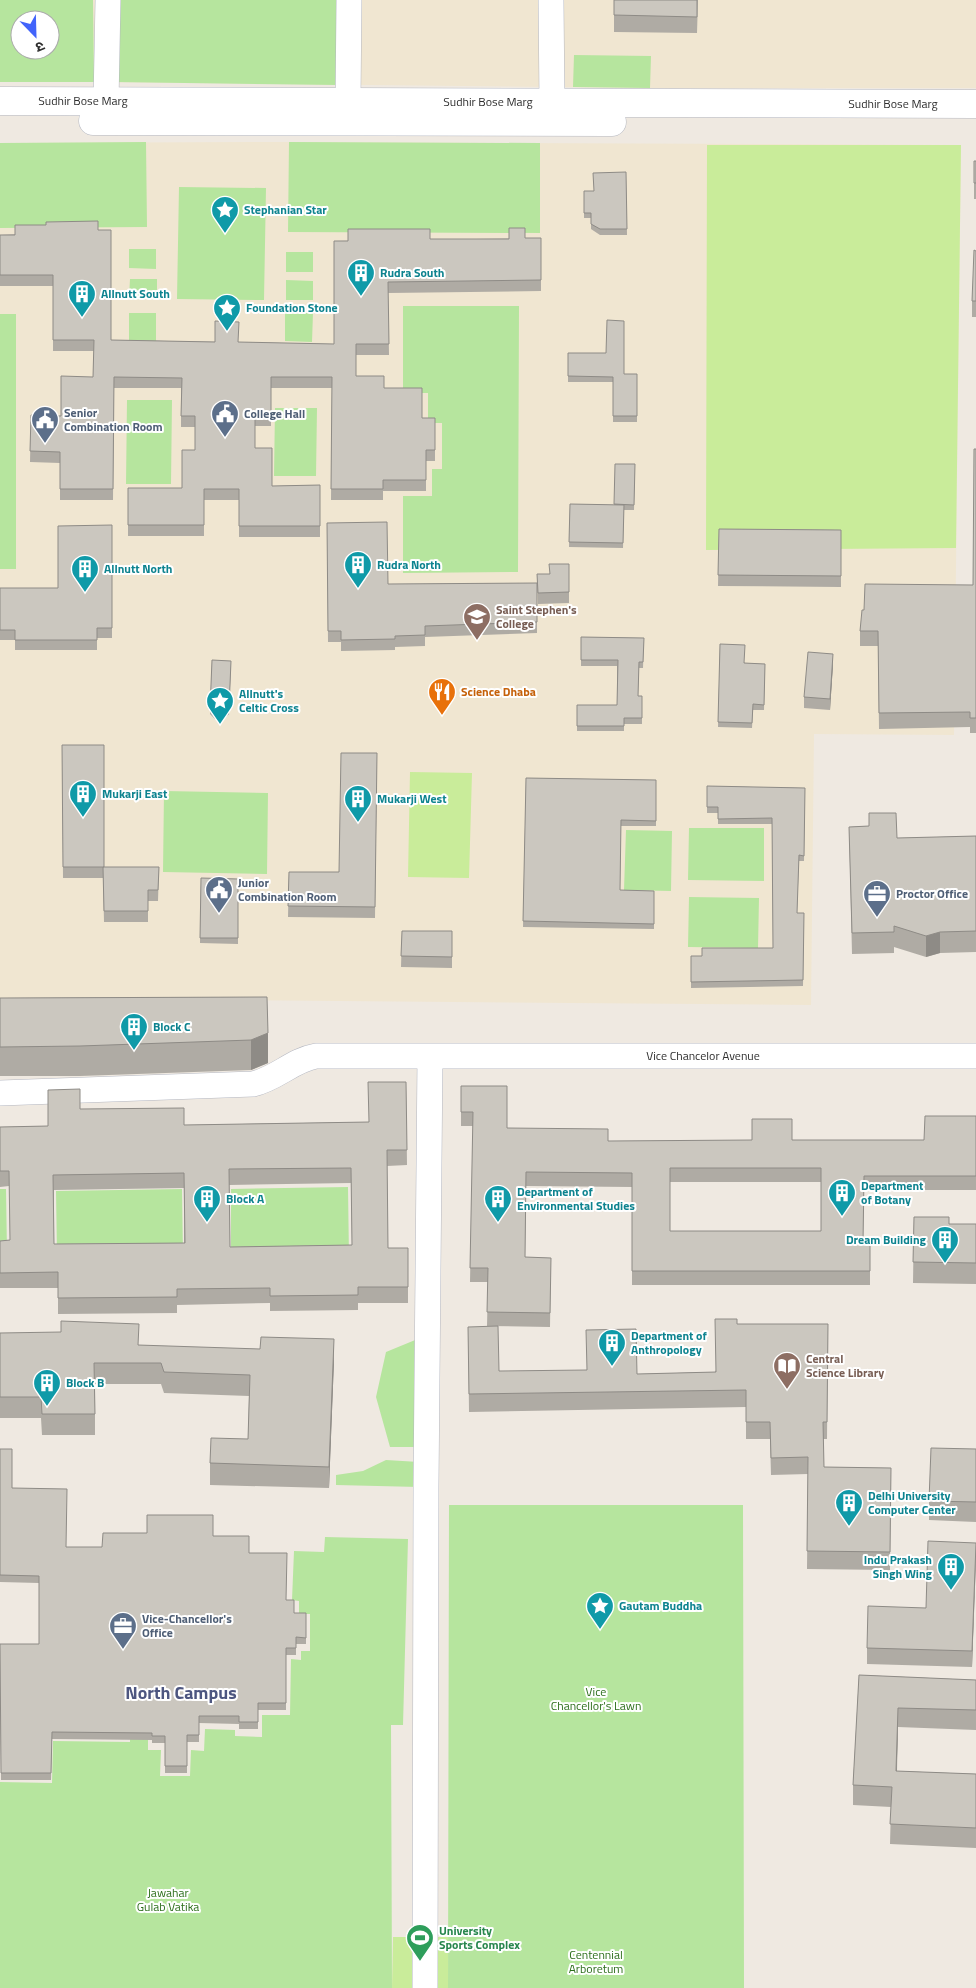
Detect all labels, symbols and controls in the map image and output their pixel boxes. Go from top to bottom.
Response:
north arrow [10,10,60,60]
text: उ [32,36,48,59]
street label: Sudhir Bose Marg [38,91,128,110]
street label: Sudhir Bose Marg [443,92,533,111]
street label: Sudhir Bose Marg [848,94,938,113]
place icon: Stephanian Star [210,195,240,234]
place label: Stephanian Star [244,200,327,219]
building icon: Rudra South [346,258,376,297]
place label: Rudra South [380,263,444,282]
building icon: Allnutt South [67,279,97,318]
place label: Allnutt South [101,284,170,303]
place icon: Foundation Stone [212,293,242,332]
place label: Foundation Stone [246,298,338,317]
public building icon: College Hall [210,399,240,438]
place label: Senior Combination Room [64,403,163,436]
place label: College Hall [244,404,305,423]
public building icon: Senior Combination Room [30,405,60,444]
building icon: Rudra North [343,550,373,589]
building icon: Allnutt North [70,554,100,593]
place label: Rudra North [377,555,441,574]
place label: Allnutt North [104,559,172,578]
place label: Saint Stephen's College [496,600,577,633]
school or university icon: Saint Stephen's College [462,602,492,641]
restaurant icon: Science Dhaba [427,677,457,716]
place label: Science Dhaba [461,682,536,701]
place label: Allnutt's Celtic Cross [239,684,299,717]
place icon: Allnutt's Celtic Cross [205,686,235,725]
building icon: Mukarji East [68,779,98,818]
place label: Mukarji East [102,784,168,803]
building icon: Mukarji West [343,784,373,823]
place label: Mukarji West [377,789,447,808]
place label: Junior Combination Room [238,873,337,906]
public building icon: Junior Combination Room [204,875,234,914]
office icon: Proctor Office [862,879,892,918]
place label: Proctor Office [896,884,968,903]
building icon: Block C [119,1012,149,1051]
place label: Block C [153,1017,191,1036]
street label: Vice Chancelor Avenue [646,1046,760,1065]
place label: Department of Botany [861,1176,924,1209]
building icon: Department of Botany [827,1178,857,1217]
place label: Department of Environmental Studies [517,1182,635,1215]
building icon: Block A [192,1184,222,1223]
building icon: Department of Environmental Studies [483,1184,513,1223]
place label: Block A [226,1189,265,1208]
building icon: Dream Building [930,1225,960,1264]
place label: Dream Building [846,1230,927,1249]
place label: Department of Anthropology [631,1326,707,1359]
building icon: Department of Anthropology [597,1328,627,1367]
place label: Central Science Library [806,1349,884,1382]
library icon: Central Science Library [772,1351,802,1390]
building icon: Block B [32,1368,62,1407]
place label: Block B [66,1373,104,1392]
place label: Delhi University Computer Center [868,1486,956,1519]
building icon: Delhi University Computer Center [834,1488,864,1527]
place label: Indu Prakash Singh Wing [864,1550,933,1583]
building icon: Indu Prakash Singh Wing [936,1552,966,1591]
place icon: Gautam Buddha [585,1591,615,1630]
place label: Gautam Buddha [619,1596,702,1615]
place label: Vice-Chancellor's Office [142,1609,232,1642]
office icon: Vice-Chancellor's Office [108,1611,138,1650]
district label: North Campus [125,1679,237,1706]
park label: Vice Chancellor's Lawn [551,1682,641,1715]
park label: Jawahar Gulab Vatika [137,1883,199,1916]
place label: University Sports Complex [439,1921,520,1954]
sports icon: University Sports Complex [405,1923,435,1962]
park label: Centennial Arboretum [569,1945,623,1978]

